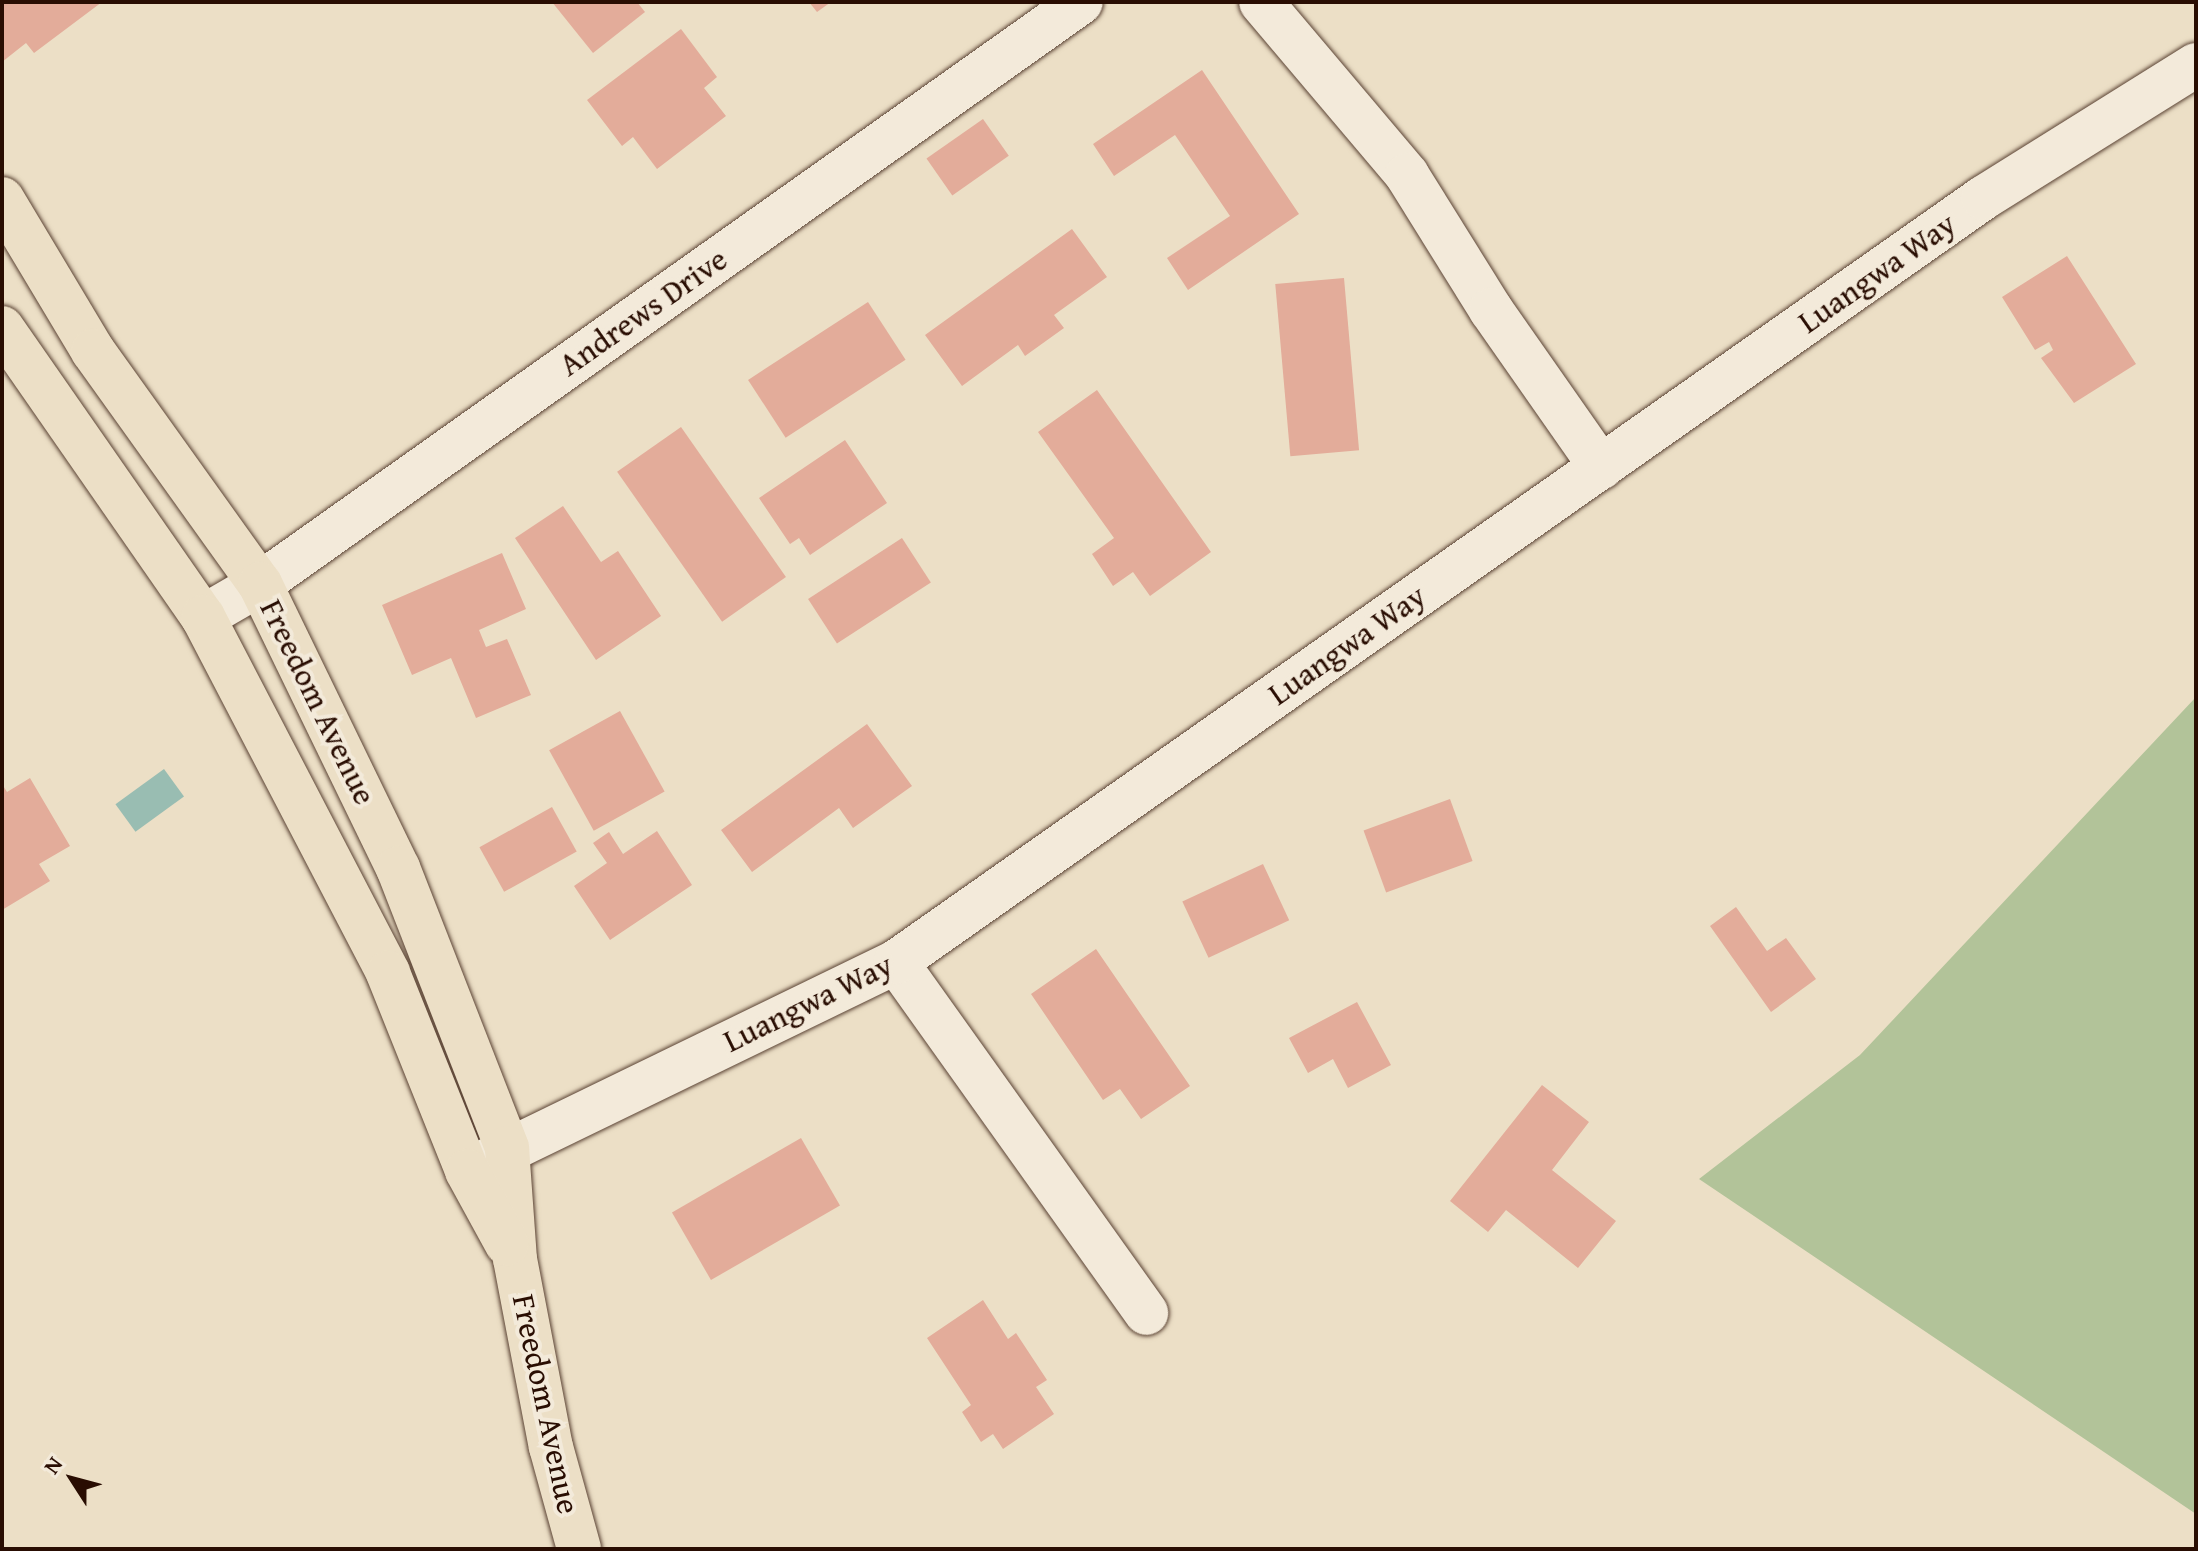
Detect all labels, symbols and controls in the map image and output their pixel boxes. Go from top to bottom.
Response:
street label: Luangwa Way [1791,205,1963,341]
street label: Andrews Drive [552,240,734,384]
street label: Luangwa Way [1261,577,1433,713]
street label: Freedom Avenue [252,593,384,811]
street label: Luangwa Way [717,946,899,1060]
street label: Freedom Avenue [504,1291,588,1517]
north arrow [32,1439,112,1519]
text: N [35,1450,70,1480]

